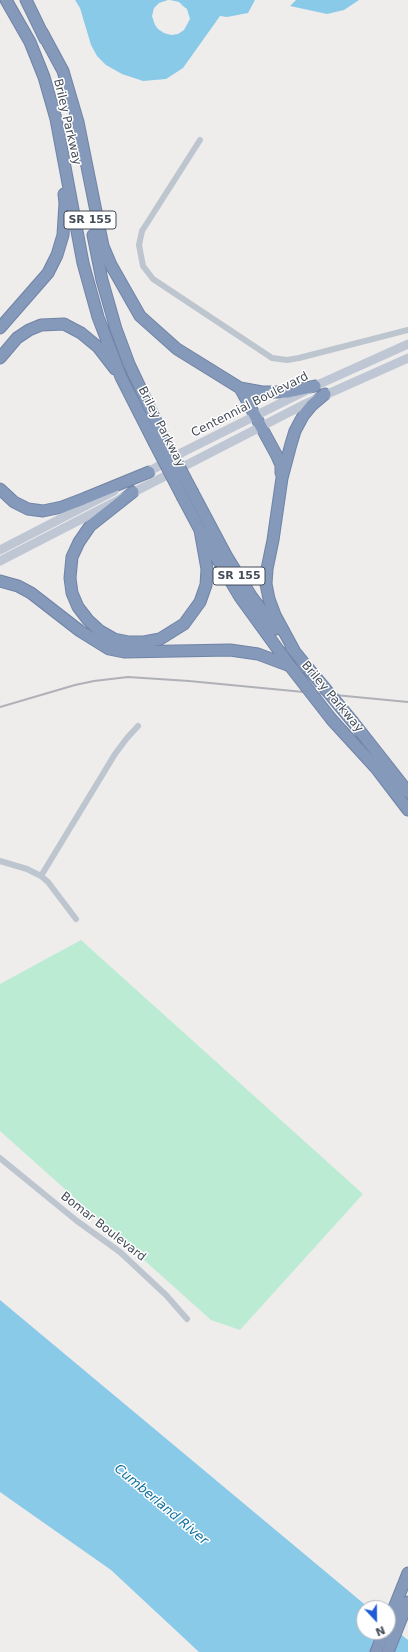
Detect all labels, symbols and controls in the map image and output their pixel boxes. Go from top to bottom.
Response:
street label: Briley Parkway [50,77,84,167]
road number: SR 155 [64,211,116,229]
street label: Centennial Boulevard [189,369,311,441]
street label: Briley Parkway [135,384,187,470]
road number: SR 155 [213,567,265,585]
street label: Briley Parkway [298,659,366,735]
street label: Bomar Boulevard [58,1189,148,1265]
water label: Cumberland River [111,1461,211,1549]
north arrow [356,1600,396,1640]
text: N [374,1623,387,1638]

